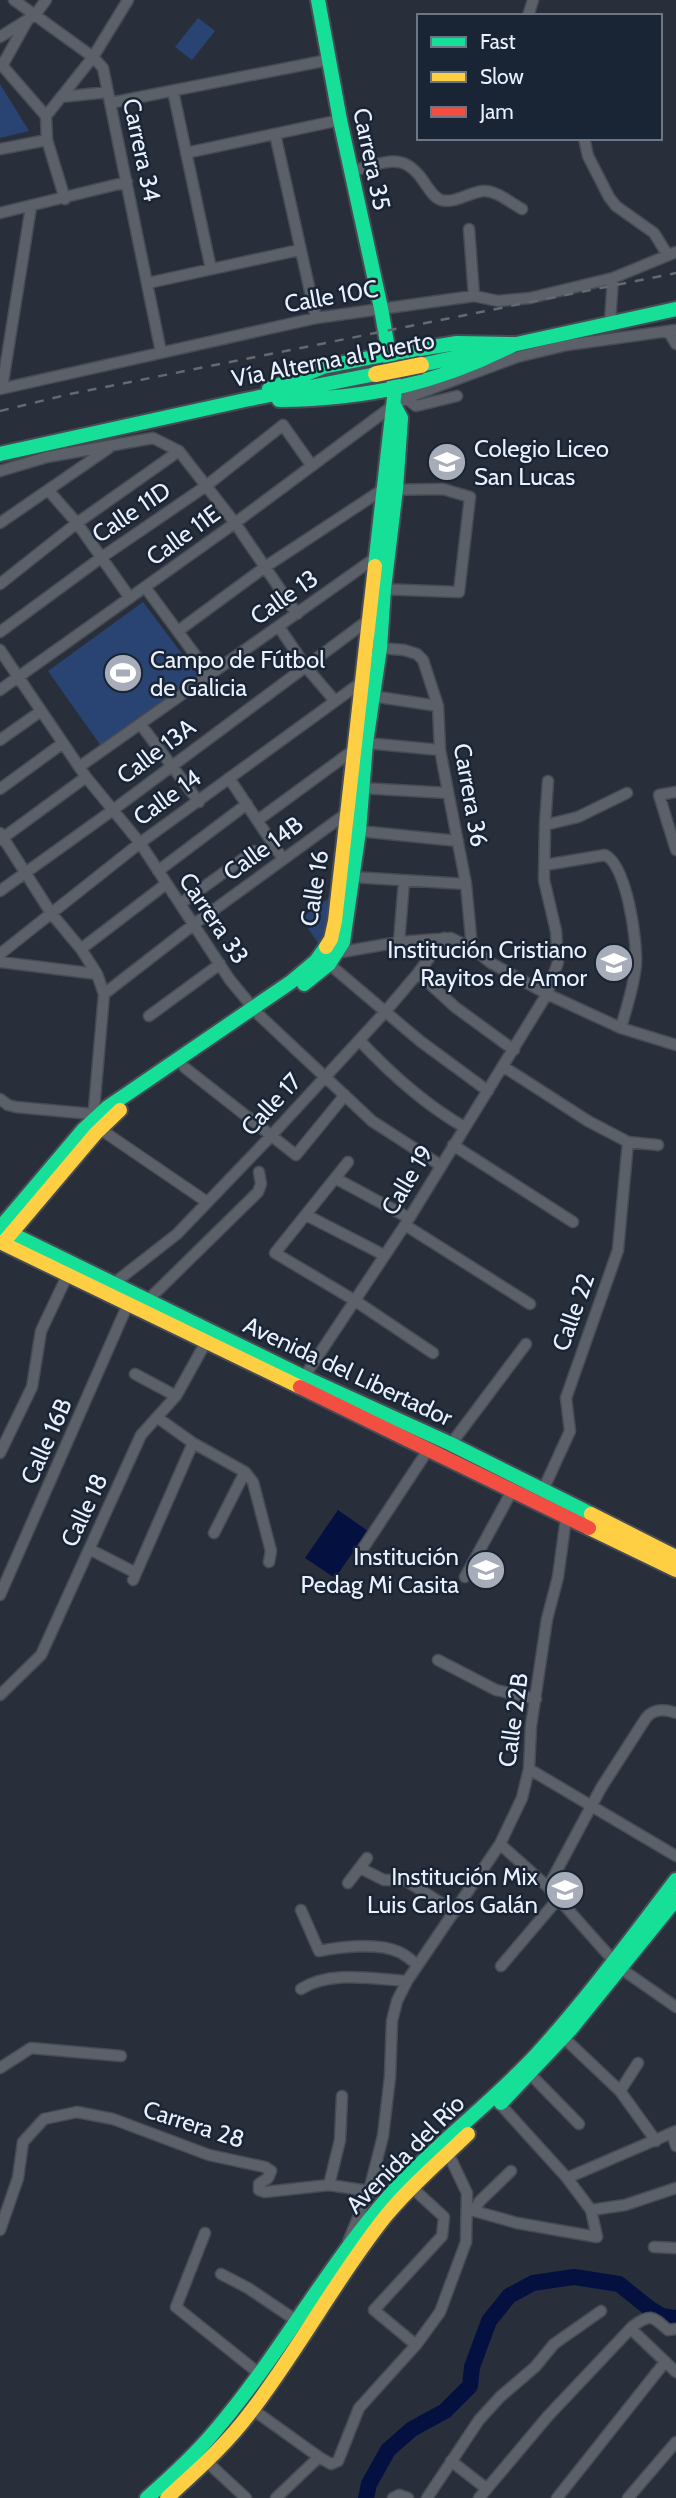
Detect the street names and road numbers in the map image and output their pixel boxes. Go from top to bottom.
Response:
street label: Carrera 34 [117,96,167,204]
street label: Carrera 35 [347,105,397,213]
street label: Calle 10C [282,274,380,318]
street label: Vía Alterna al Puerto [229,325,437,393]
street label: Calle 11D [86,475,176,549]
street label: Calle 11E [140,499,226,571]
street label: Calle 13 [245,563,323,631]
street label: Calle 13A [111,712,201,790]
street label: Carrera 36 [448,741,494,849]
street label: Calle 14 [127,763,207,831]
street label: Calle 14B [218,809,308,887]
street label: Calle 16 [294,848,334,928]
street label: Carrera 33 [173,867,255,969]
street label: Calle 17 [235,1067,307,1141]
street label: Calle 19 [375,1140,439,1220]
street label: Calle 22 [546,1269,600,1355]
street label: Avenida del Libertador [239,1310,457,1432]
street label: Calle 16B [14,1394,78,1488]
street label: Calle 18 [54,1469,114,1551]
street label: Calle 22B [492,1671,534,1769]
street label: Avenida del Río [340,2089,470,2219]
street label: Carrera 28 [140,2094,248,2154]

